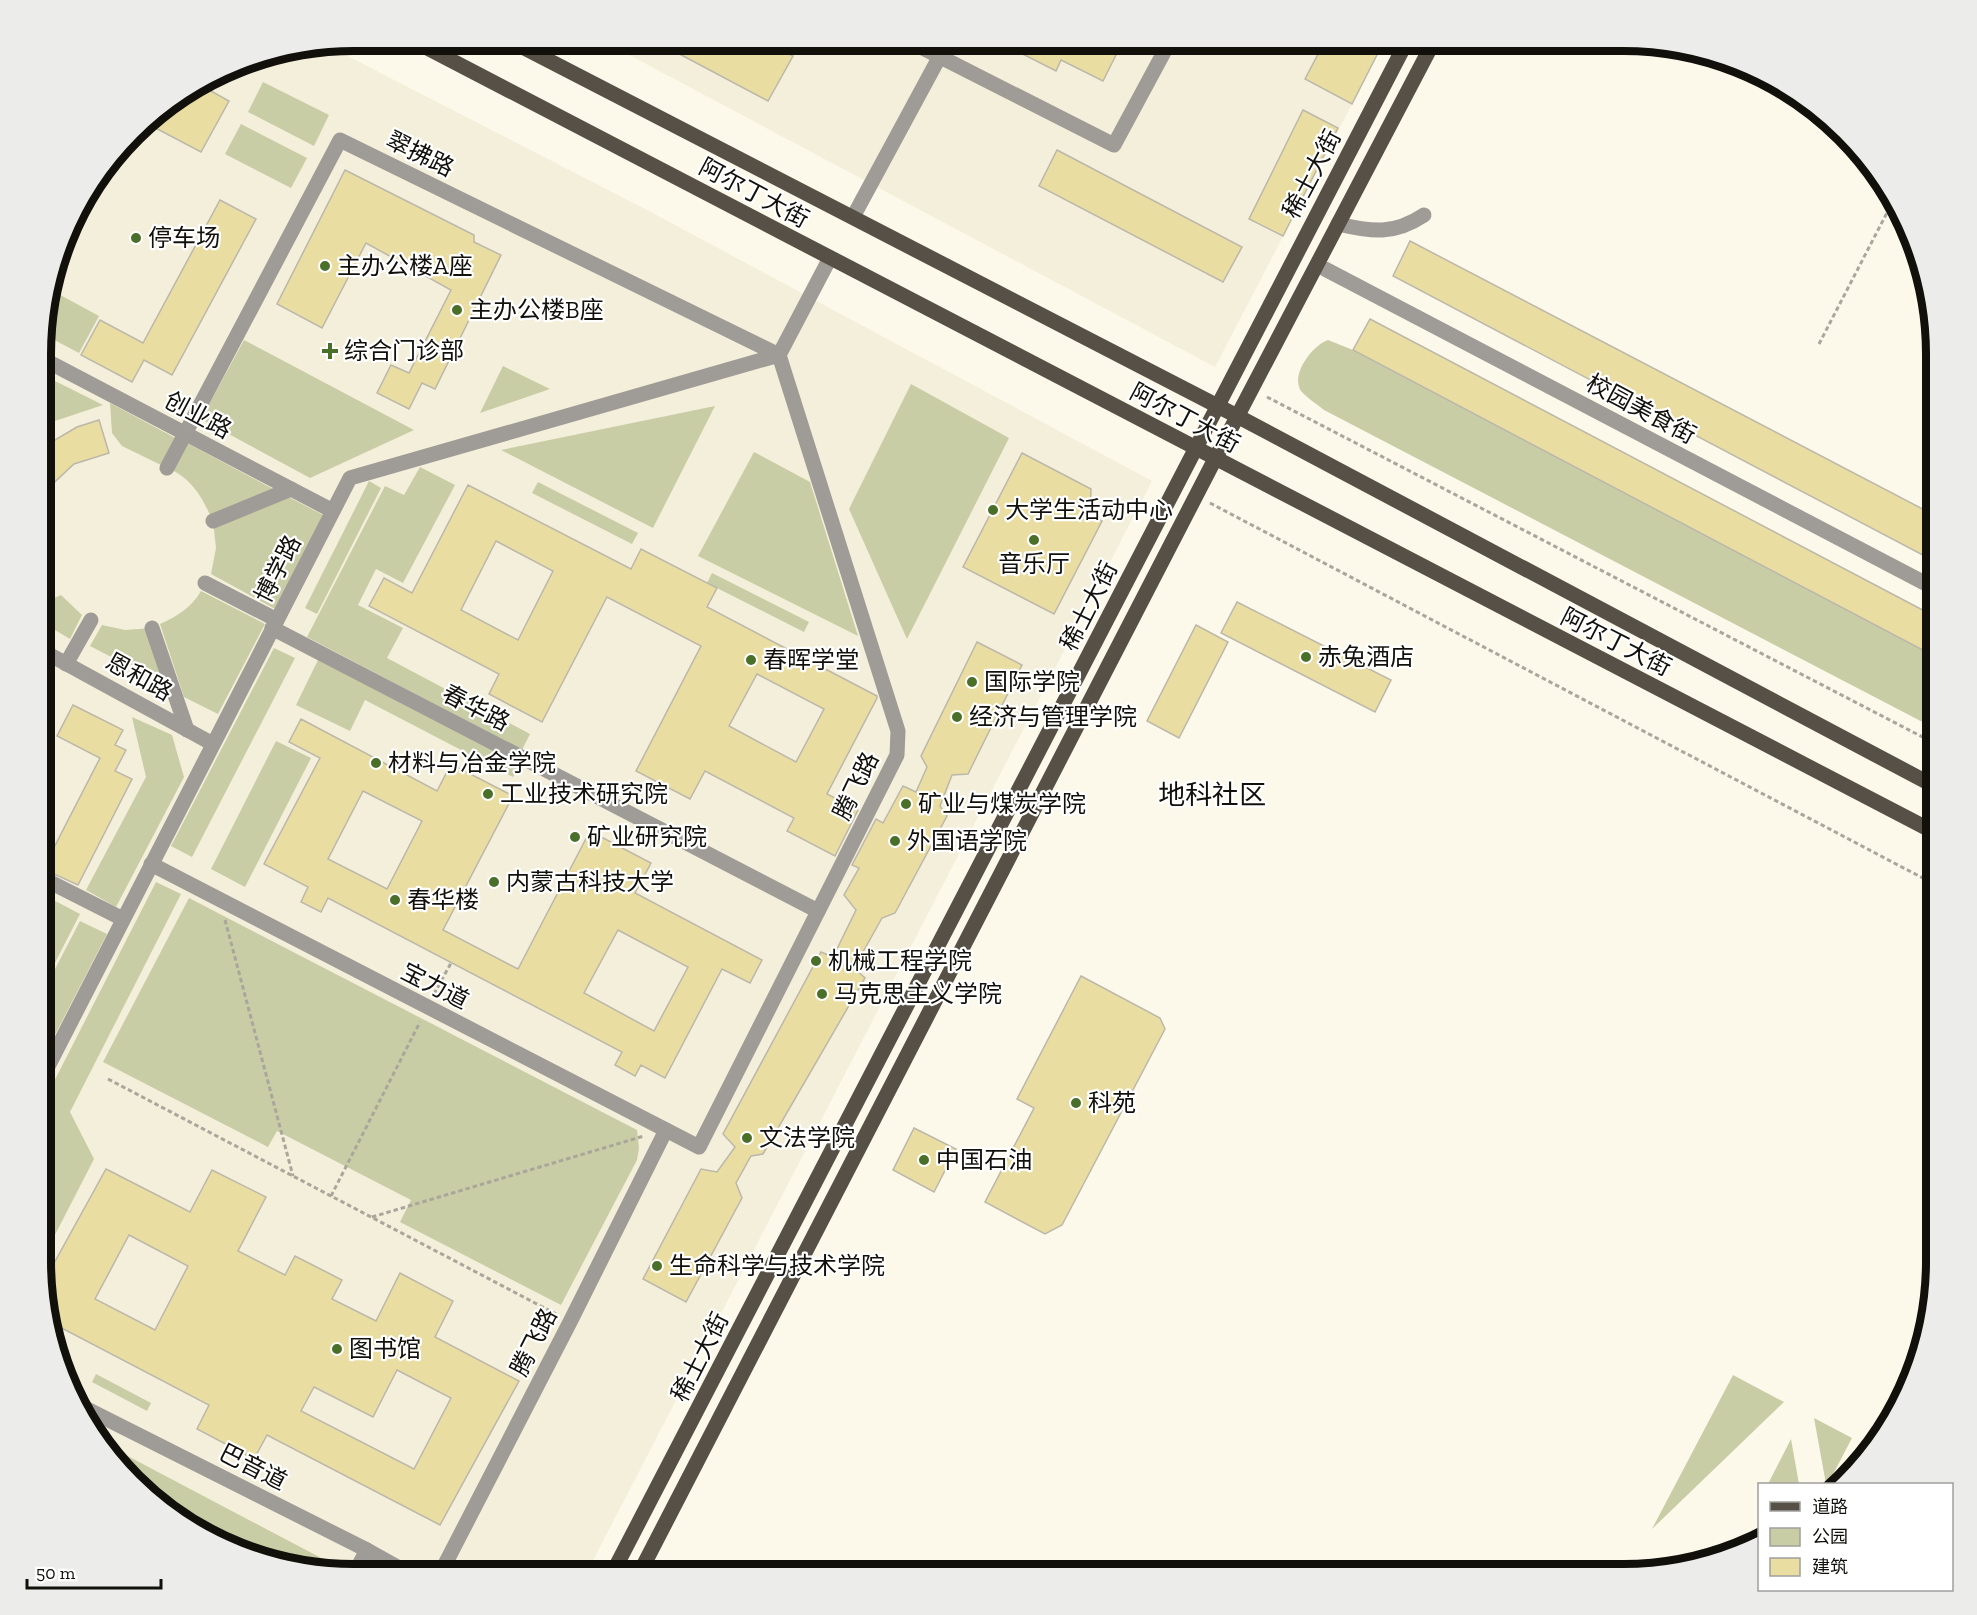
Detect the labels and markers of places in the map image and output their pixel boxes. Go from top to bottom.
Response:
place label: 停车场 [148,223,220,252]
marker: 停车场 [129,231,143,245]
place label: 主办公楼A座 [337,251,473,280]
marker: 主办公楼A座 [318,259,332,273]
place label: 主办公楼B座 [469,295,604,324]
marker: 主办公楼B座 [450,303,464,317]
place label: 综合门诊部 [344,336,464,365]
marker: 综合门诊部 [321,342,339,360]
place label: 大学生活动中心 [1005,495,1173,524]
marker: 大学生活动中心 [986,503,1000,517]
marker: 音乐厅 [1027,533,1041,547]
place label: 音乐厅 [998,549,1070,578]
place label: 赤兔酒店 [1318,642,1414,671]
place label: 春晖学堂 [763,645,859,674]
marker: 赤兔酒店 [1299,650,1313,664]
marker: 春晖学堂 [744,653,758,667]
place label: 国际学院 [984,667,1080,696]
marker: 国际学院 [965,675,979,689]
place label: 经济与管理学院 [969,702,1137,731]
marker: 经济与管理学院 [950,710,964,724]
place label: 材料与冶金学院 [388,748,556,777]
marker: 材料与冶金学院 [369,756,383,770]
place label: 工业技术研究院 [500,779,668,808]
marker: 工业技术研究院 [481,787,495,801]
place label: 矿业与煤炭学院 [918,789,1086,818]
marker: 矿业与煤炭学院 [899,797,913,811]
place label: 矿业研究院 [587,822,707,851]
place label: 外国语学院 [907,826,1027,855]
marker: 矿业研究院 [568,830,582,844]
marker: 外国语学院 [888,834,902,848]
place label: 内蒙古科技大学 [506,867,674,896]
marker: 内蒙古科技大学 [487,875,501,889]
place label: 春华楼 [407,885,479,914]
marker: 春华楼 [388,893,402,907]
place label: 机械工程学院 [828,946,972,975]
marker: 机械工程学院 [809,954,823,968]
place label: 马克思主义学院 [834,979,1002,1008]
marker: 马克思主义学院 [815,987,829,1001]
place label: 科苑 [1088,1088,1136,1117]
marker: 科苑 [1069,1096,1083,1110]
place label: 文法学院 [759,1123,855,1152]
marker: 文法学院 [740,1131,754,1145]
place label: 中国石油 [936,1145,1032,1174]
marker: 中国石油 [917,1153,931,1167]
place label: 生命科学与技术学院 [669,1251,885,1280]
marker: 生命科学与技术学院 [650,1259,664,1273]
place label: 图书馆 [349,1334,421,1363]
marker: 图书馆 [330,1342,344,1356]

